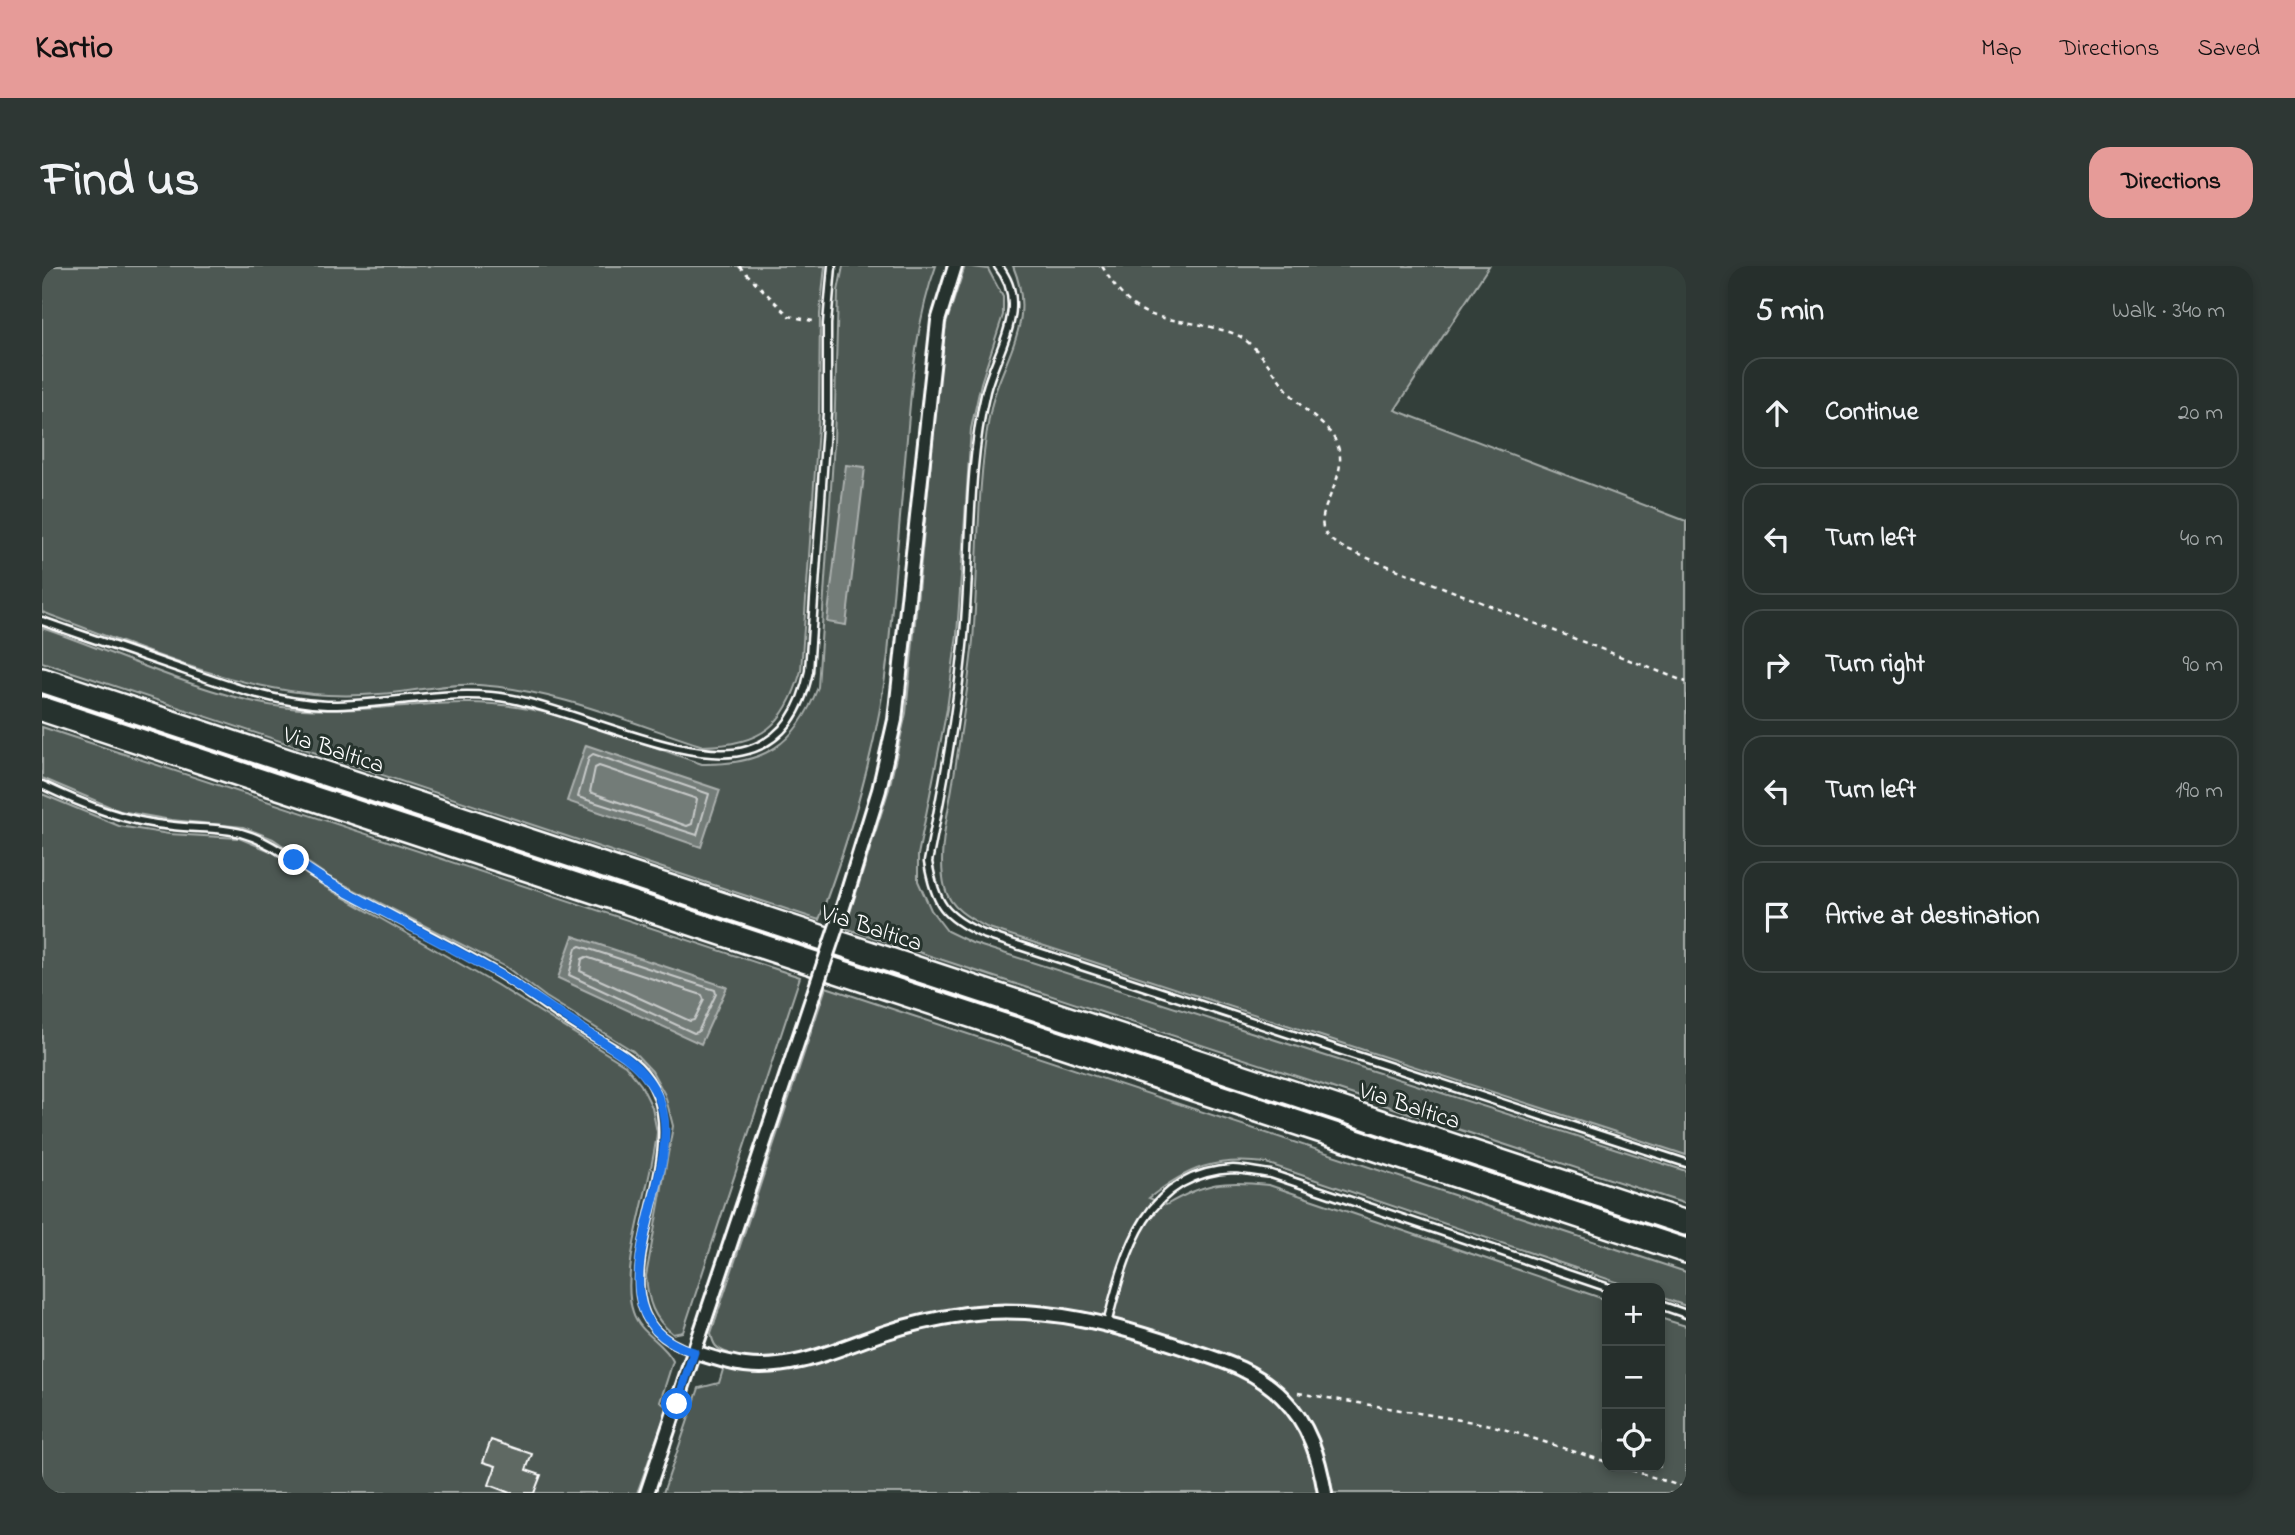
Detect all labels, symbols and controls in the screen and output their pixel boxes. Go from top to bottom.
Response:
text: Kartio [35,25,113,73]
text: Map [1981,32,2022,67]
text: Directions [2060,32,2159,67]
text: Saved [2197,32,2260,67]
text: Find us [42,146,199,218]
button: Directions [2089,147,2253,218]
text: 5 min [1756,290,1824,334]
text: Walk · 340 m [2112,295,2225,328]
icon: ahead [1758,394,1796,432]
text: Continue [1825,394,1918,432]
text: 20 m [2178,397,2223,430]
icon: left [1758,520,1796,558]
text: Turn left [1825,520,1916,558]
text: 40 m [2180,523,2223,556]
icon: right [1758,646,1796,684]
text: Turn right [1825,646,1925,684]
text: 90 m [2183,649,2223,682]
street label: Via Baltica [277,718,389,784]
icon: left [1758,772,1796,810]
text: Turn left [1825,772,1916,810]
text: 190 m [2175,775,2223,808]
route end [278,844,309,875]
street label: Via Baltica [815,896,927,962]
icon: arrive [1758,898,1796,936]
text: Arrive at destination [1825,898,2040,936]
street label: Via Baltica [1353,1074,1465,1140]
map controls [1602,1283,1665,1472]
button: + [1602,1283,1665,1346]
button: − [1602,1346,1665,1409]
route start [661,1388,692,1419]
button: locate [1602,1409,1665,1472]

